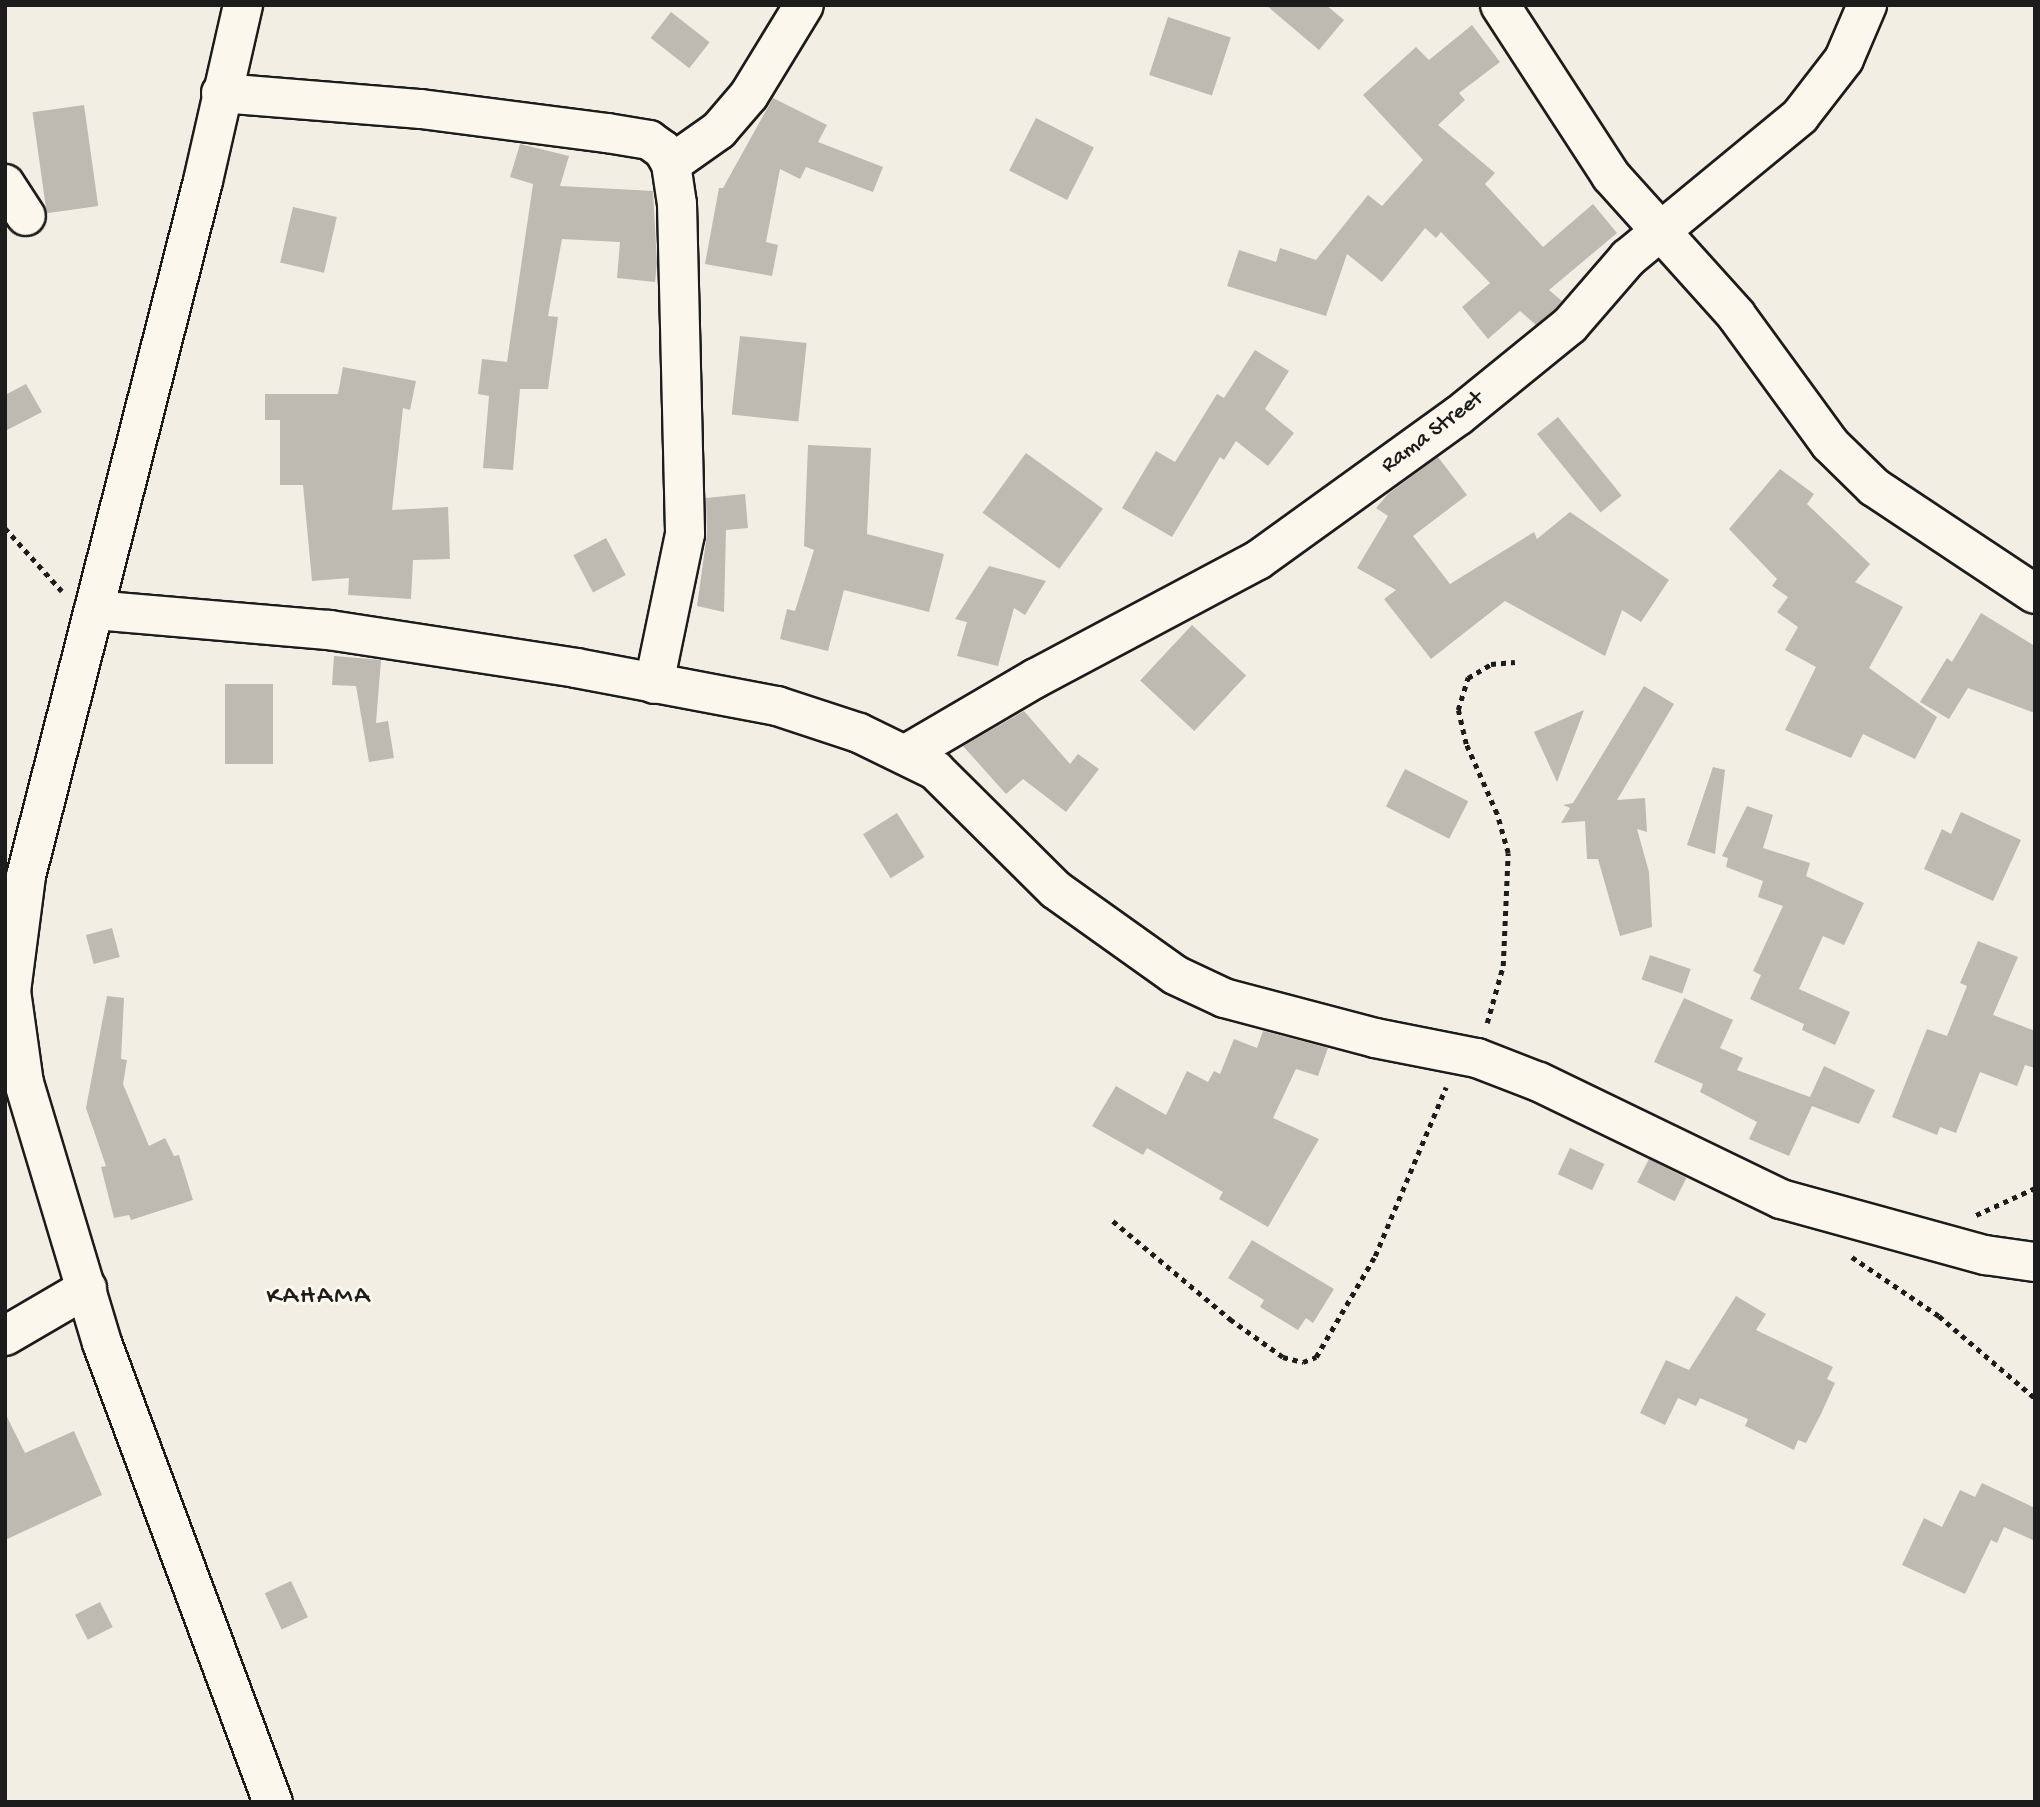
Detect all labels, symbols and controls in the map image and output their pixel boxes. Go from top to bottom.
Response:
street label: Rama Street [1376,386,1490,480]
district label: KAHAMA [267,1282,371,1314]

